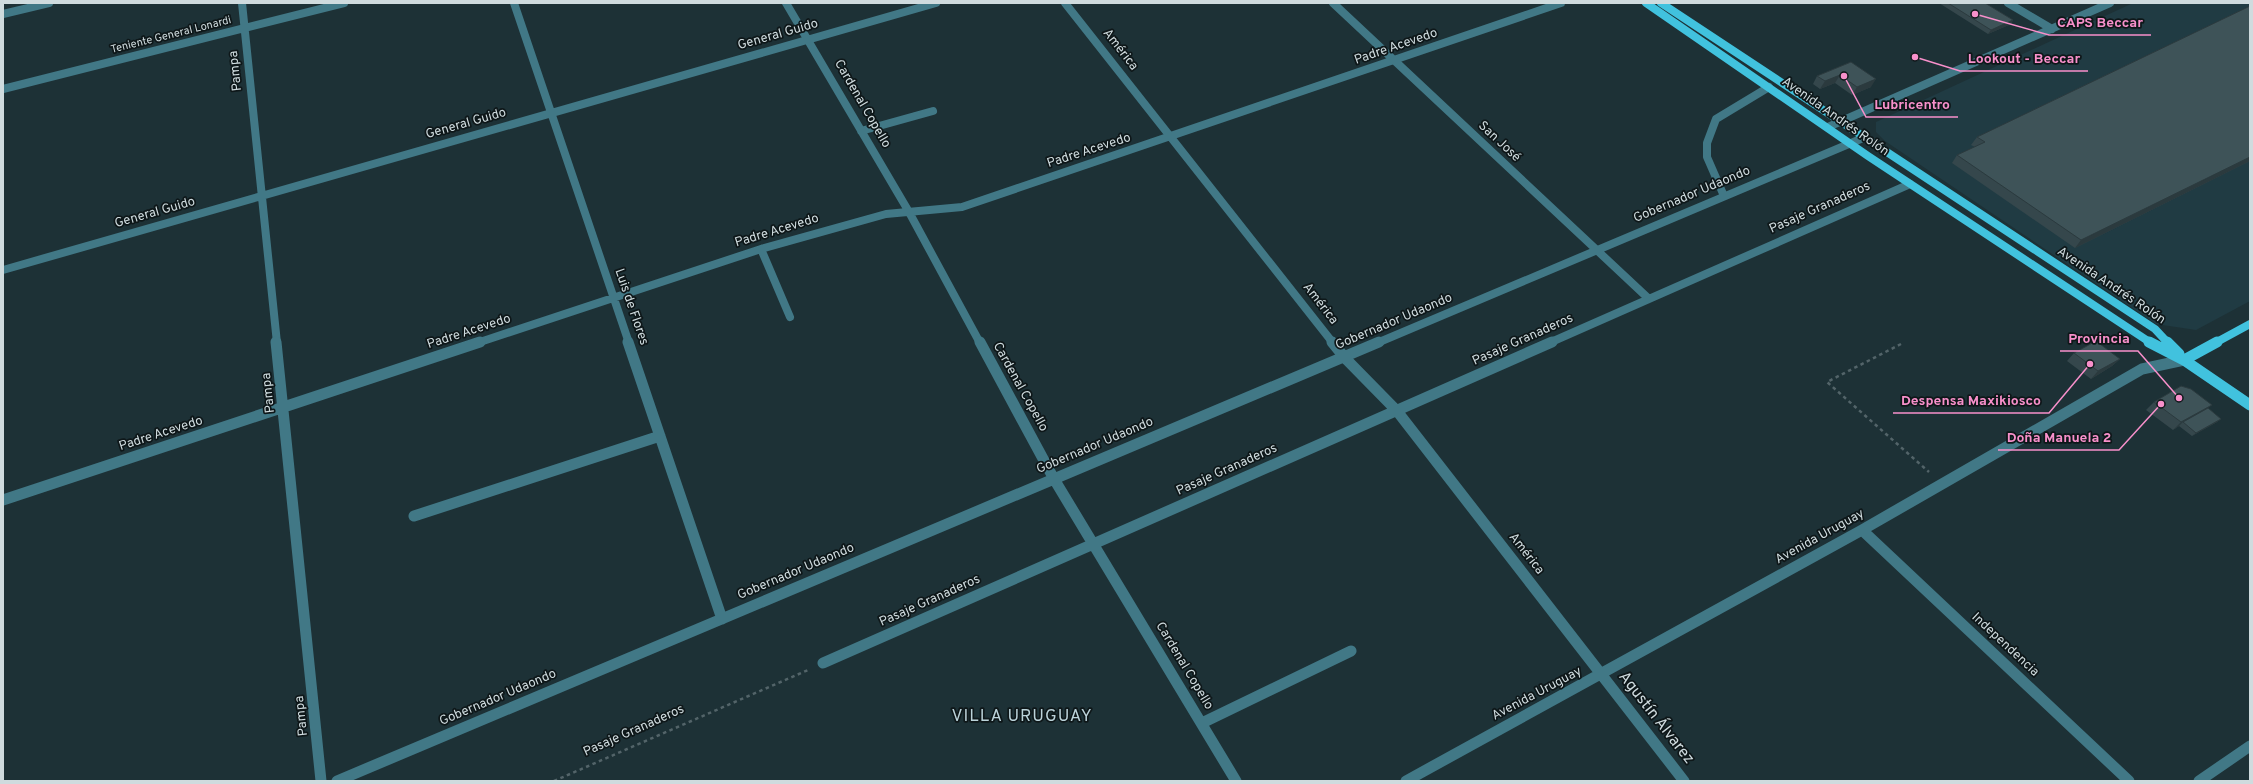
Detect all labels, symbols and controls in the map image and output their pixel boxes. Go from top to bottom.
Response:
callout: CAPS Beccar [2049,9,2151,35]
street label: Teniente General Lonardi [109,13,233,57]
text: CAPS Beccar [2057,15,2143,32]
street label: General Guido [736,16,820,54]
street label: Padre Acevedo [1352,25,1440,69]
street label: América [1099,26,1141,74]
callout: Lookout - Beccar [1960,45,2088,71]
street label: Pampa [226,50,246,92]
text: Lookout - Beccar [1968,51,2080,68]
street label: Cardenal Copello [830,57,894,151]
street label: Avenida Andrés Rolón [1778,74,1892,160]
callout: Lubricentro [1866,91,1958,117]
text: Lubricentro [1874,97,1950,114]
street label: General Guido [424,105,508,143]
street label: San José [1474,118,1524,166]
street label: Padre Acevedo [1045,130,1133,172]
street label: Gobernador Udaondo [1631,163,1753,227]
street label: Pasaje Granaderos [1767,179,1873,237]
street label: General Guido [113,194,197,232]
street label: Padre Acevedo [733,211,821,251]
street label: Avenida Andrés Rolón [2054,244,2168,328]
street label: Luis de Flores [610,267,652,347]
street label: América [1299,280,1341,328]
street label: Gobernador Udaondo [1333,290,1455,354]
street label: Padre Acevedo [425,311,513,353]
street label: Pasaje Granaderos [1470,311,1576,369]
callout: Provincia [2060,325,2138,351]
text: Provincia [2068,331,2130,348]
street label: Cardenal Copello [989,340,1051,434]
street label: Pampa [259,372,279,414]
callout: Despensa Maxikiosco [1893,387,2049,413]
text: Despensa Maxikiosco [1901,393,2041,410]
street label: Padre Acevedo [117,413,205,455]
street label: Gobernador Udaondo [1034,414,1156,478]
callout: Doña Manuela 2 [1998,424,2119,450]
text: Doña Manuela 2 [2007,430,2111,447]
street label: Pasaje Granaderos [1174,441,1280,499]
street label: Avenida Uruguay [1773,506,1867,568]
street label: América [1505,530,1547,578]
street label: Gobernador Udaondo [735,540,857,604]
street label: Pasaje Granaderos [877,572,983,630]
street label: Independencia [1968,610,2042,680]
street label: Cardenal Copello [1152,619,1216,713]
street label: Avenida Uruguay [1489,664,1585,724]
street label: Gobernador Udaondo [437,666,559,730]
street label: Agustín Álvarez [1614,666,1700,768]
street label: Pampa [292,695,312,737]
street label: Pasaje Granaderos [581,702,687,760]
district label: VILLA URUGUAY [951,706,1093,728]

